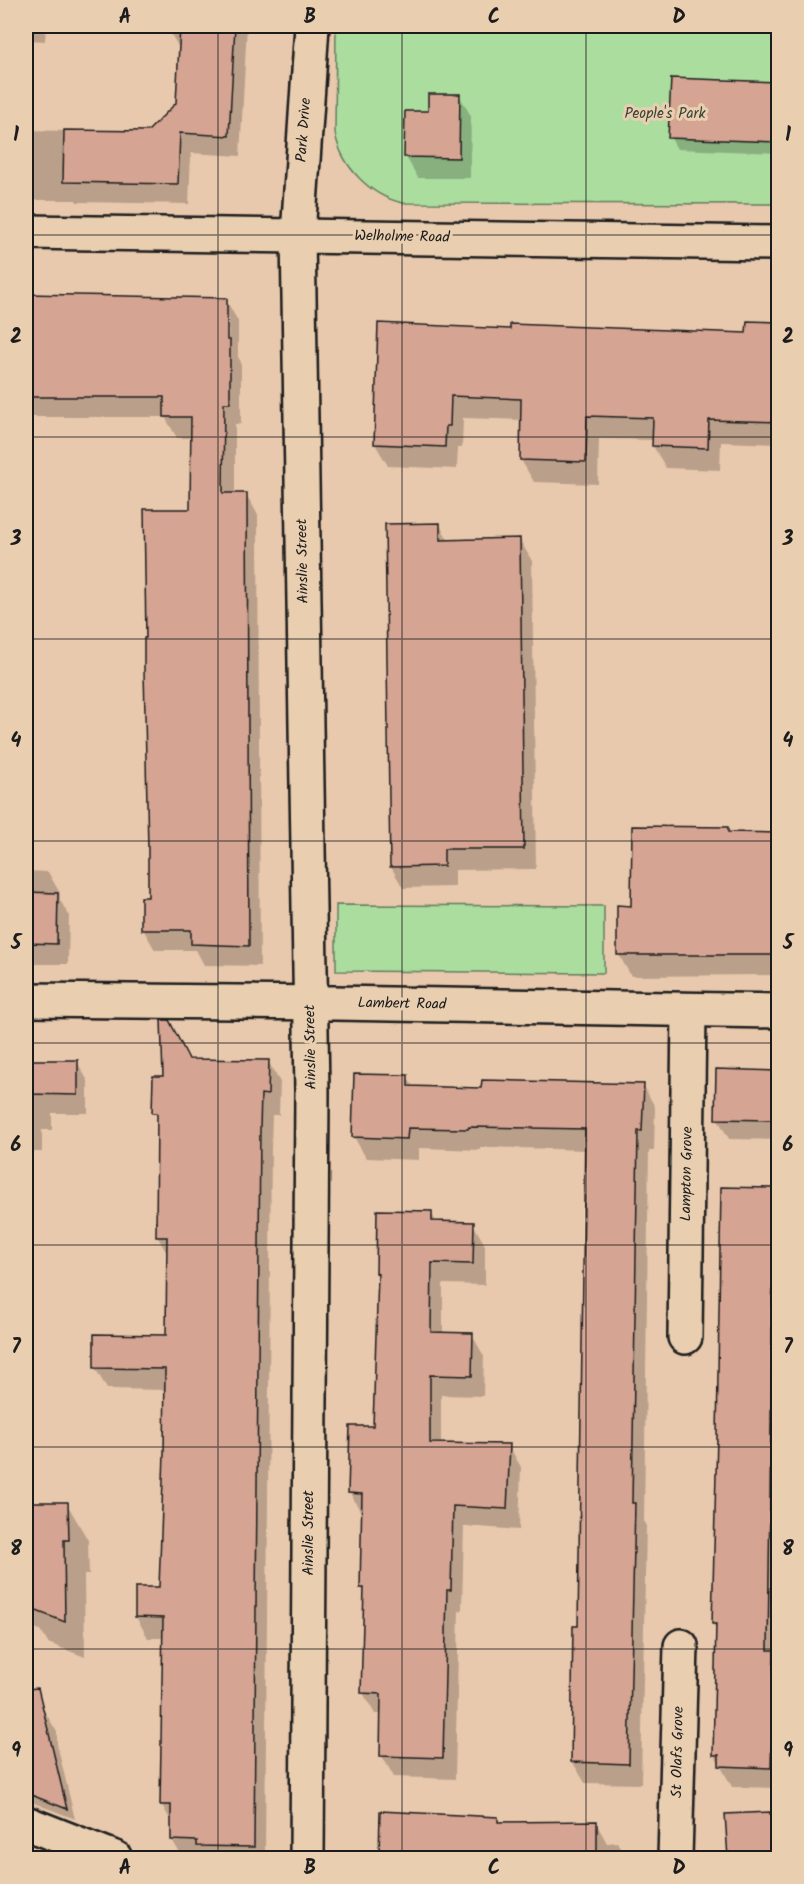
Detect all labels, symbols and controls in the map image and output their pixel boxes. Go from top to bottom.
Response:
text: A [119,2,131,34]
text: B [304,2,316,34]
text: C [488,2,500,34]
text: D [672,2,686,34]
street label: Park Drive [290,97,318,163]
park label: People's Park [624,102,706,126]
text: 1 [13,120,19,152]
text: 1 [785,120,791,152]
street label: Welholme Road [354,224,450,250]
text: 2 [10,322,22,354]
text: 2 [782,322,794,354]
street label: Ainslie Street [290,518,316,604]
text: 3 [10,524,22,556]
text: 3 [782,524,794,556]
text: 4 [11,726,22,758]
text: 4 [783,726,794,758]
text: 5 [10,928,23,960]
text: 5 [782,928,795,960]
street label: Lambert Road [357,991,447,1017]
street label: Ainslie Street [298,1004,324,1090]
street label: Lampton Grove [674,1126,700,1222]
text: 6 [11,1130,22,1162]
text: 6 [783,1130,794,1162]
text: 7 [11,1332,21,1364]
text: 7 [783,1332,793,1364]
street label: Ainslie Street [297,1490,321,1576]
text: 8 [10,1534,22,1566]
text: 8 [782,1534,794,1566]
street label: St Olafs Grove [665,1706,691,1798]
text: 9 [11,1736,21,1768]
text: 9 [783,1736,793,1768]
text: A [119,1853,131,1884]
text: B [304,1853,316,1884]
text: C [488,1853,500,1884]
text: D [672,1853,686,1884]

